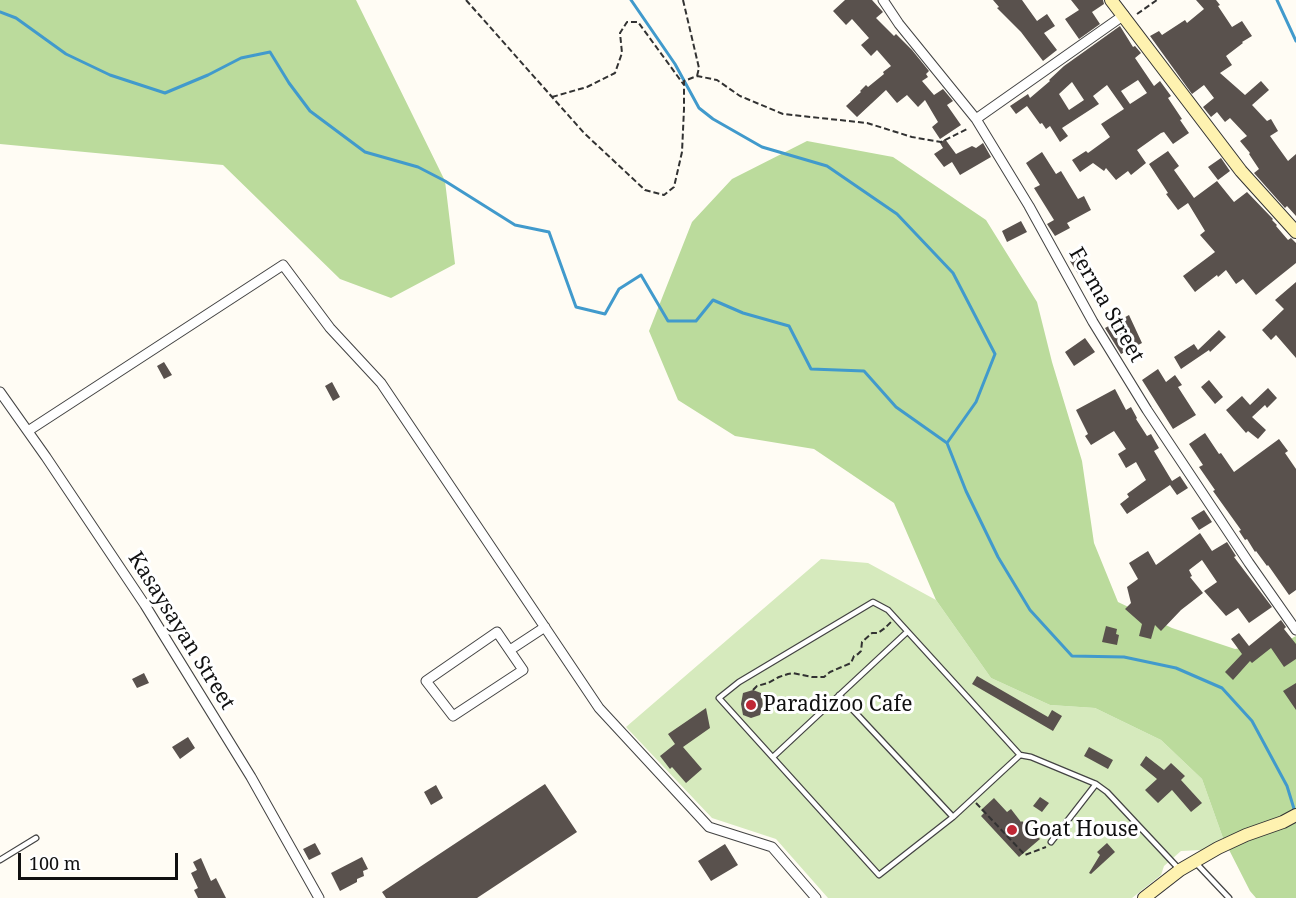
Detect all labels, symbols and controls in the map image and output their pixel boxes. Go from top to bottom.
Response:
street label: Ferma Street [1063,243,1149,367]
street label: Kasaysayan Street [122,547,240,715]
place label: Paradizoo Cafe [763,692,913,718]
marker: Paradizoo Cafe [744,698,758,712]
place label: Goat House [1024,817,1139,843]
marker: Goat House [1005,823,1019,837]
scale bar [21,841,182,879]
text: 100 m [29,851,81,875]

